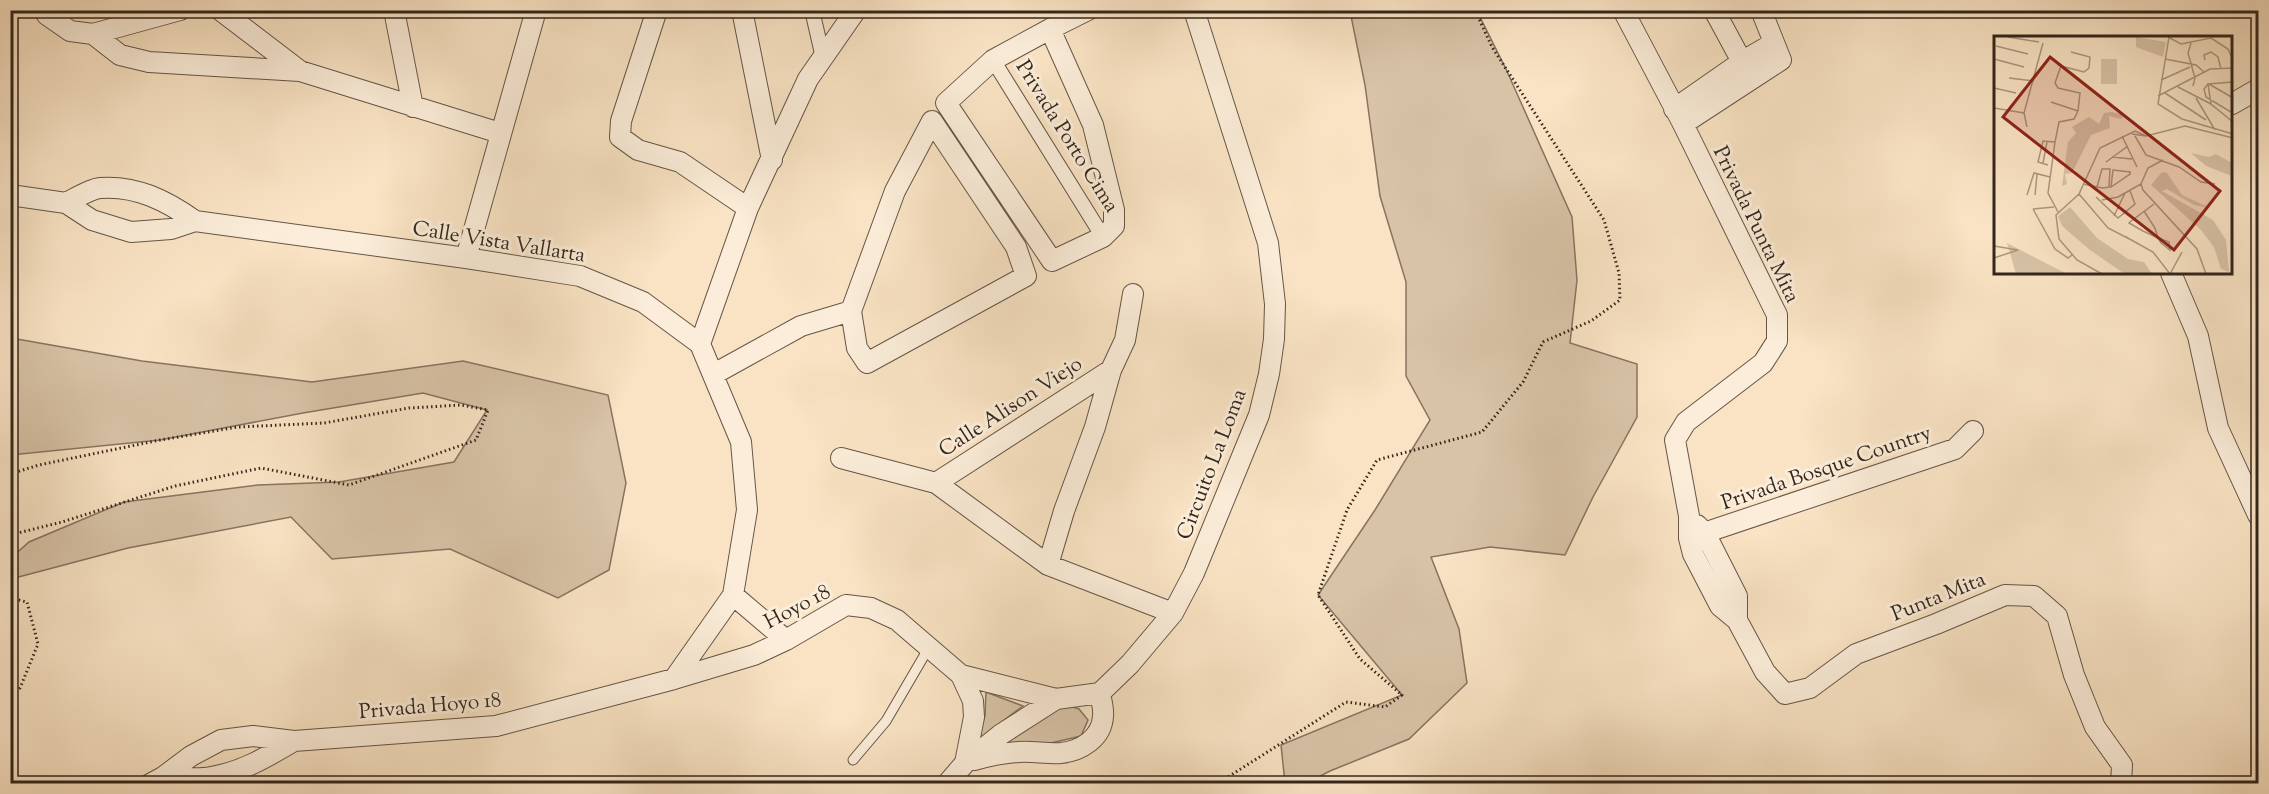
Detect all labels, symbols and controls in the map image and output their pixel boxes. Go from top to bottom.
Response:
inset map [1994,36,2233,274]
street label: Privada Porto Cima [1007,55,1125,219]
street label: Privada Punta Mita [1704,142,1806,309]
street label: Calle Vista Vallarta [410,215,588,271]
street label: Calle Alison Viejo [933,350,1089,465]
street label: Circuito La Loma [1170,385,1255,544]
street label: Privada Bosque Country [1718,419,1936,519]
street label: Punta Mita [1887,565,1991,630]
street label: Hoyo 18 [759,578,836,638]
street label: Privada Hoyo 18 [358,686,503,728]

